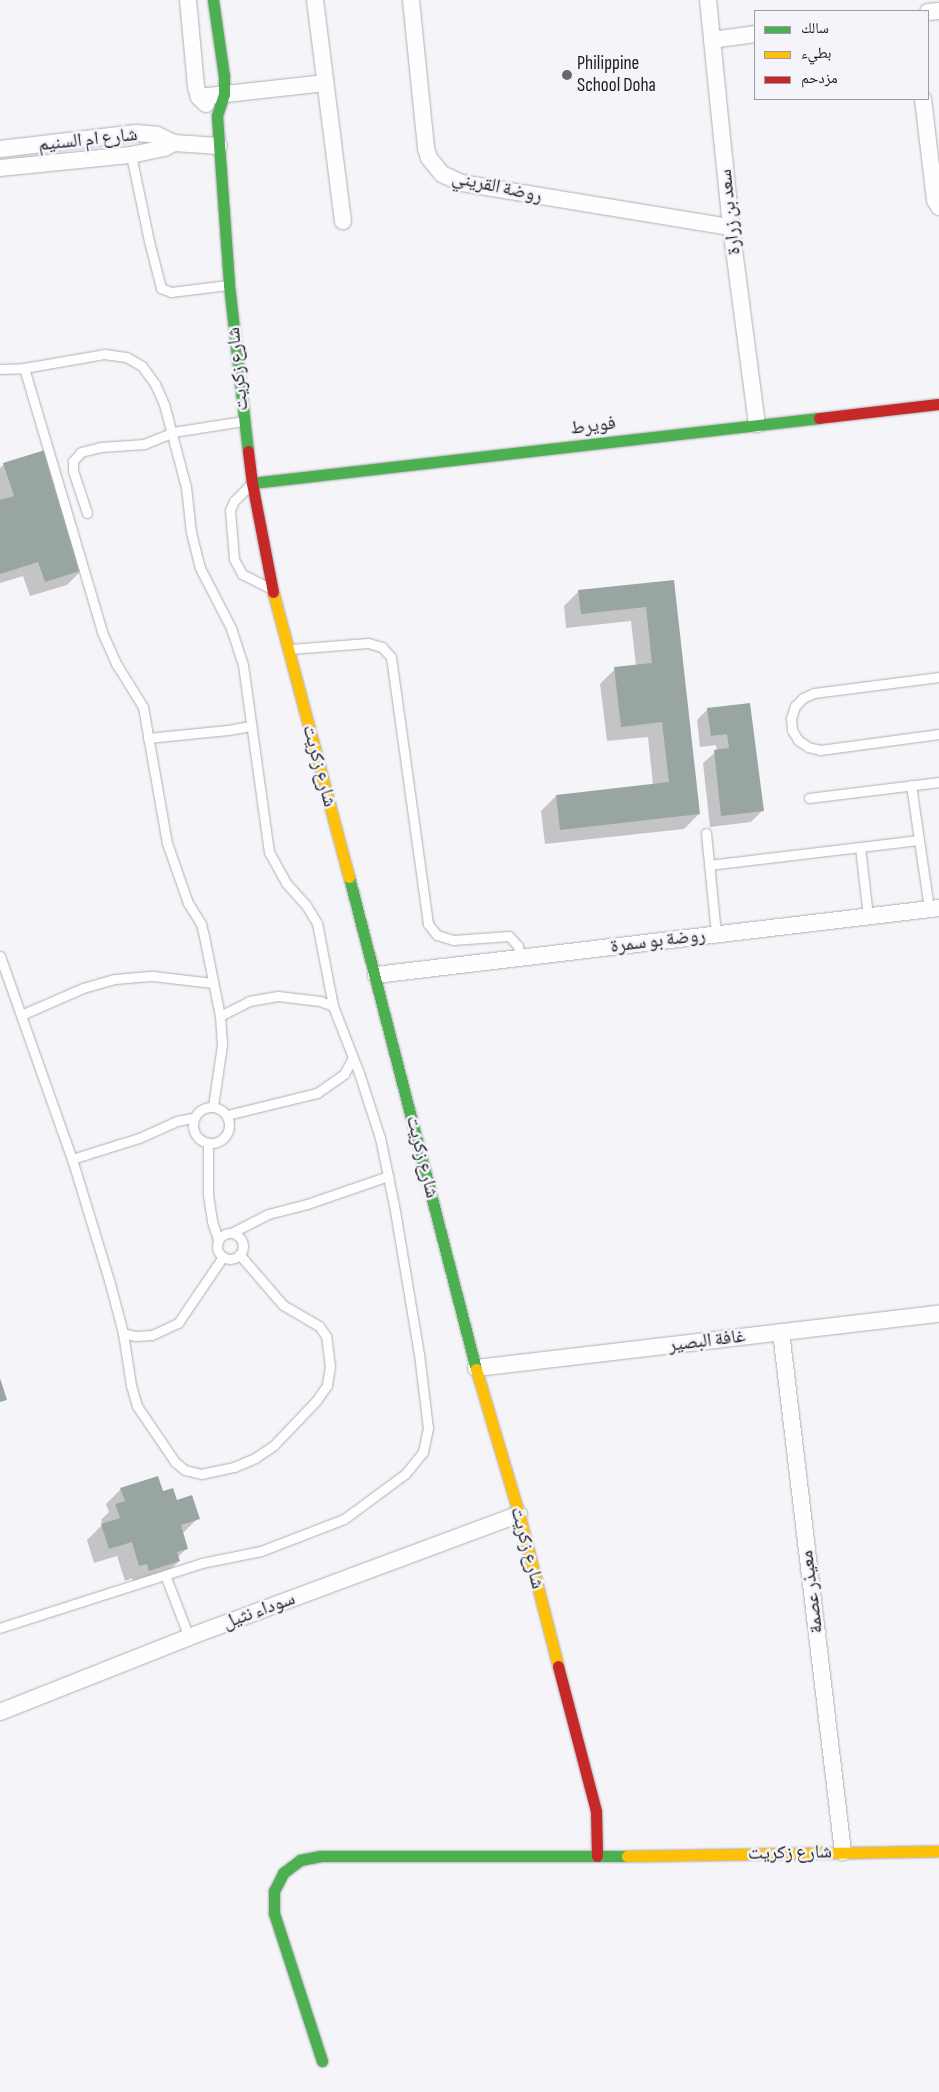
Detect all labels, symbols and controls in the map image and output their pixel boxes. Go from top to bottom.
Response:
legend [754,10,929,100]
text: سالك [801,19,829,38]
text: بطيء [801,44,831,63]
place label: Philippine School Doha [577,53,656,97]
marker: Philippine School Doha [561,69,573,81]
text: مزدحم [801,69,838,88]
street label: شارع ام السنيم [37,123,139,157]
street label: روضة القريني [450,166,544,208]
street label: سعد بن زرارة [714,168,746,256]
street label: شارع زكريت [222,326,254,412]
street label: فويرط [569,412,617,440]
street label: شارع زكريت [297,722,341,810]
street label: روضة بو سمرة [609,924,707,958]
street label: شارع زكريت [401,1113,443,1201]
street label: غافة البصير [667,1325,747,1357]
street label: شارع زكريت [505,1504,549,1592]
street label: معيذر عصمة [796,1549,828,1635]
street label: سوداء نثيل [220,1587,298,1635]
street label: شارع زكريت [748,1841,832,1865]

